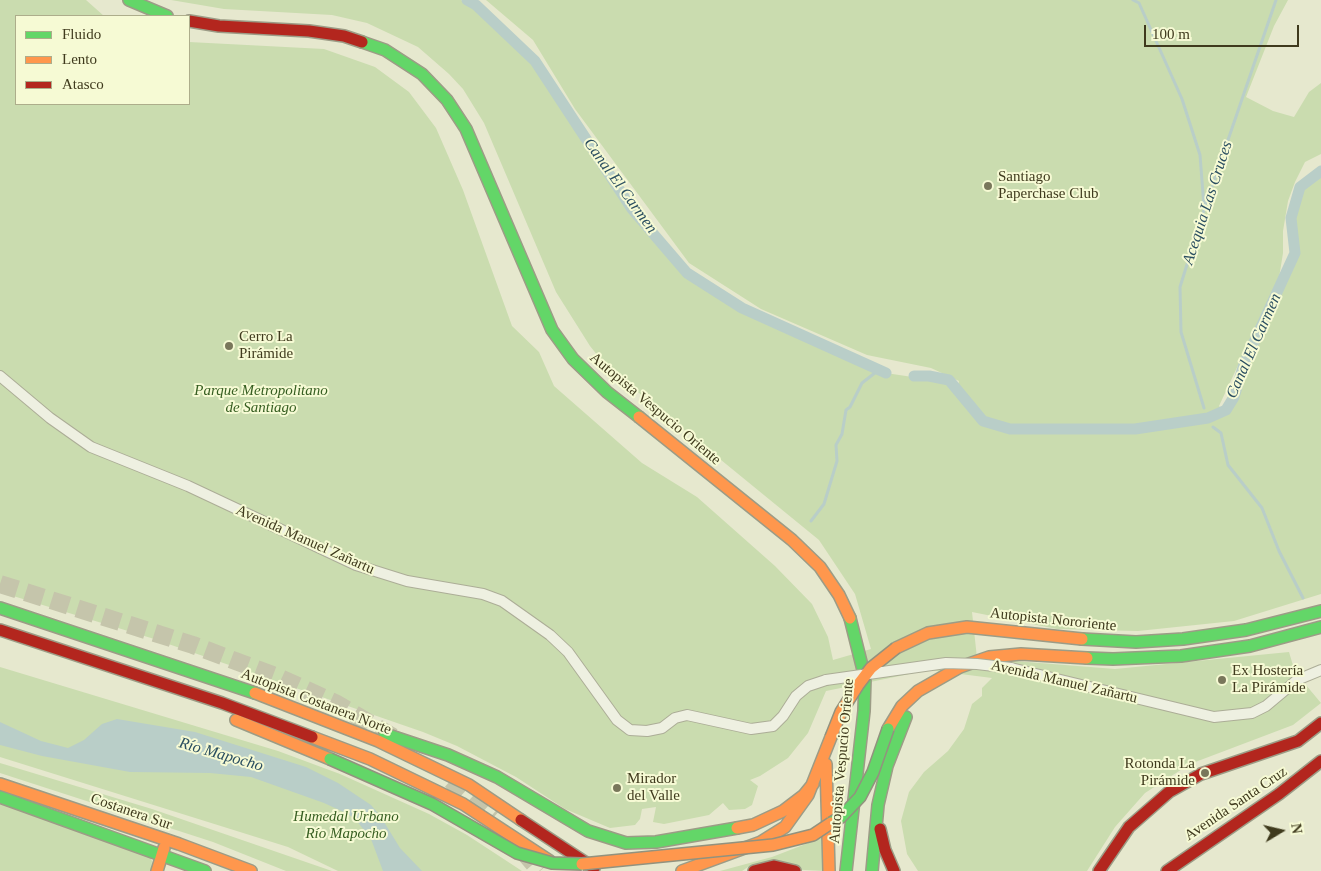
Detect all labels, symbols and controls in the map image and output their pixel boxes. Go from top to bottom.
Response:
legend [15,15,190,105]
scale bar [1146,15,1301,47]
text: Fluido [62,26,101,42]
text: 100 m [1152,26,1190,42]
text: Lento [62,51,97,67]
text: Atasco [62,76,104,92]
water label: Canal El Carmen [579,135,661,237]
water label: Acequia Las Cruces [1179,139,1237,267]
place label: Santiago Paperchase Club [998,168,1098,203]
marker: Santiago Paperchase Club [982,180,994,192]
water label: Canal El Carmen [1222,291,1286,401]
place label: Cerro La Pirámide [239,328,293,363]
marker: Cerro La Pirámide [223,340,235,352]
street label: Autopista Vespucio Oriente [586,349,724,469]
park label: Parque Metropolitano de Santiago [194,382,328,417]
street label: Avenida Manuel Zañartu [233,501,377,579]
street label: Autopista Nororiente [989,604,1117,636]
street label: Avenida Manuel Zañartu [989,656,1139,708]
place label: Ex Hostería La Pirámide [1232,662,1306,697]
street label: Autopista Costanera Norte [238,665,394,739]
marker: Ex Hostería La Pirámide [1216,674,1228,686]
street label: Autopista Vespucio Oriente [826,678,858,844]
water label: Río Mapocho [177,734,265,776]
place label: Rotonda La Pirámide [1125,755,1195,790]
street label: Avenida Santa Cruz [1181,763,1291,845]
marker: Rotonda La Pirámide [1199,767,1211,779]
place label: Mirador del Valle [627,770,680,805]
marker: Mirador del Valle [611,782,623,794]
street label: Costanera Sur [88,790,174,834]
north arrow [1256,806,1306,856]
park label: Humedal Urbano Río Mapocho [293,808,399,843]
text: N [1288,822,1305,835]

